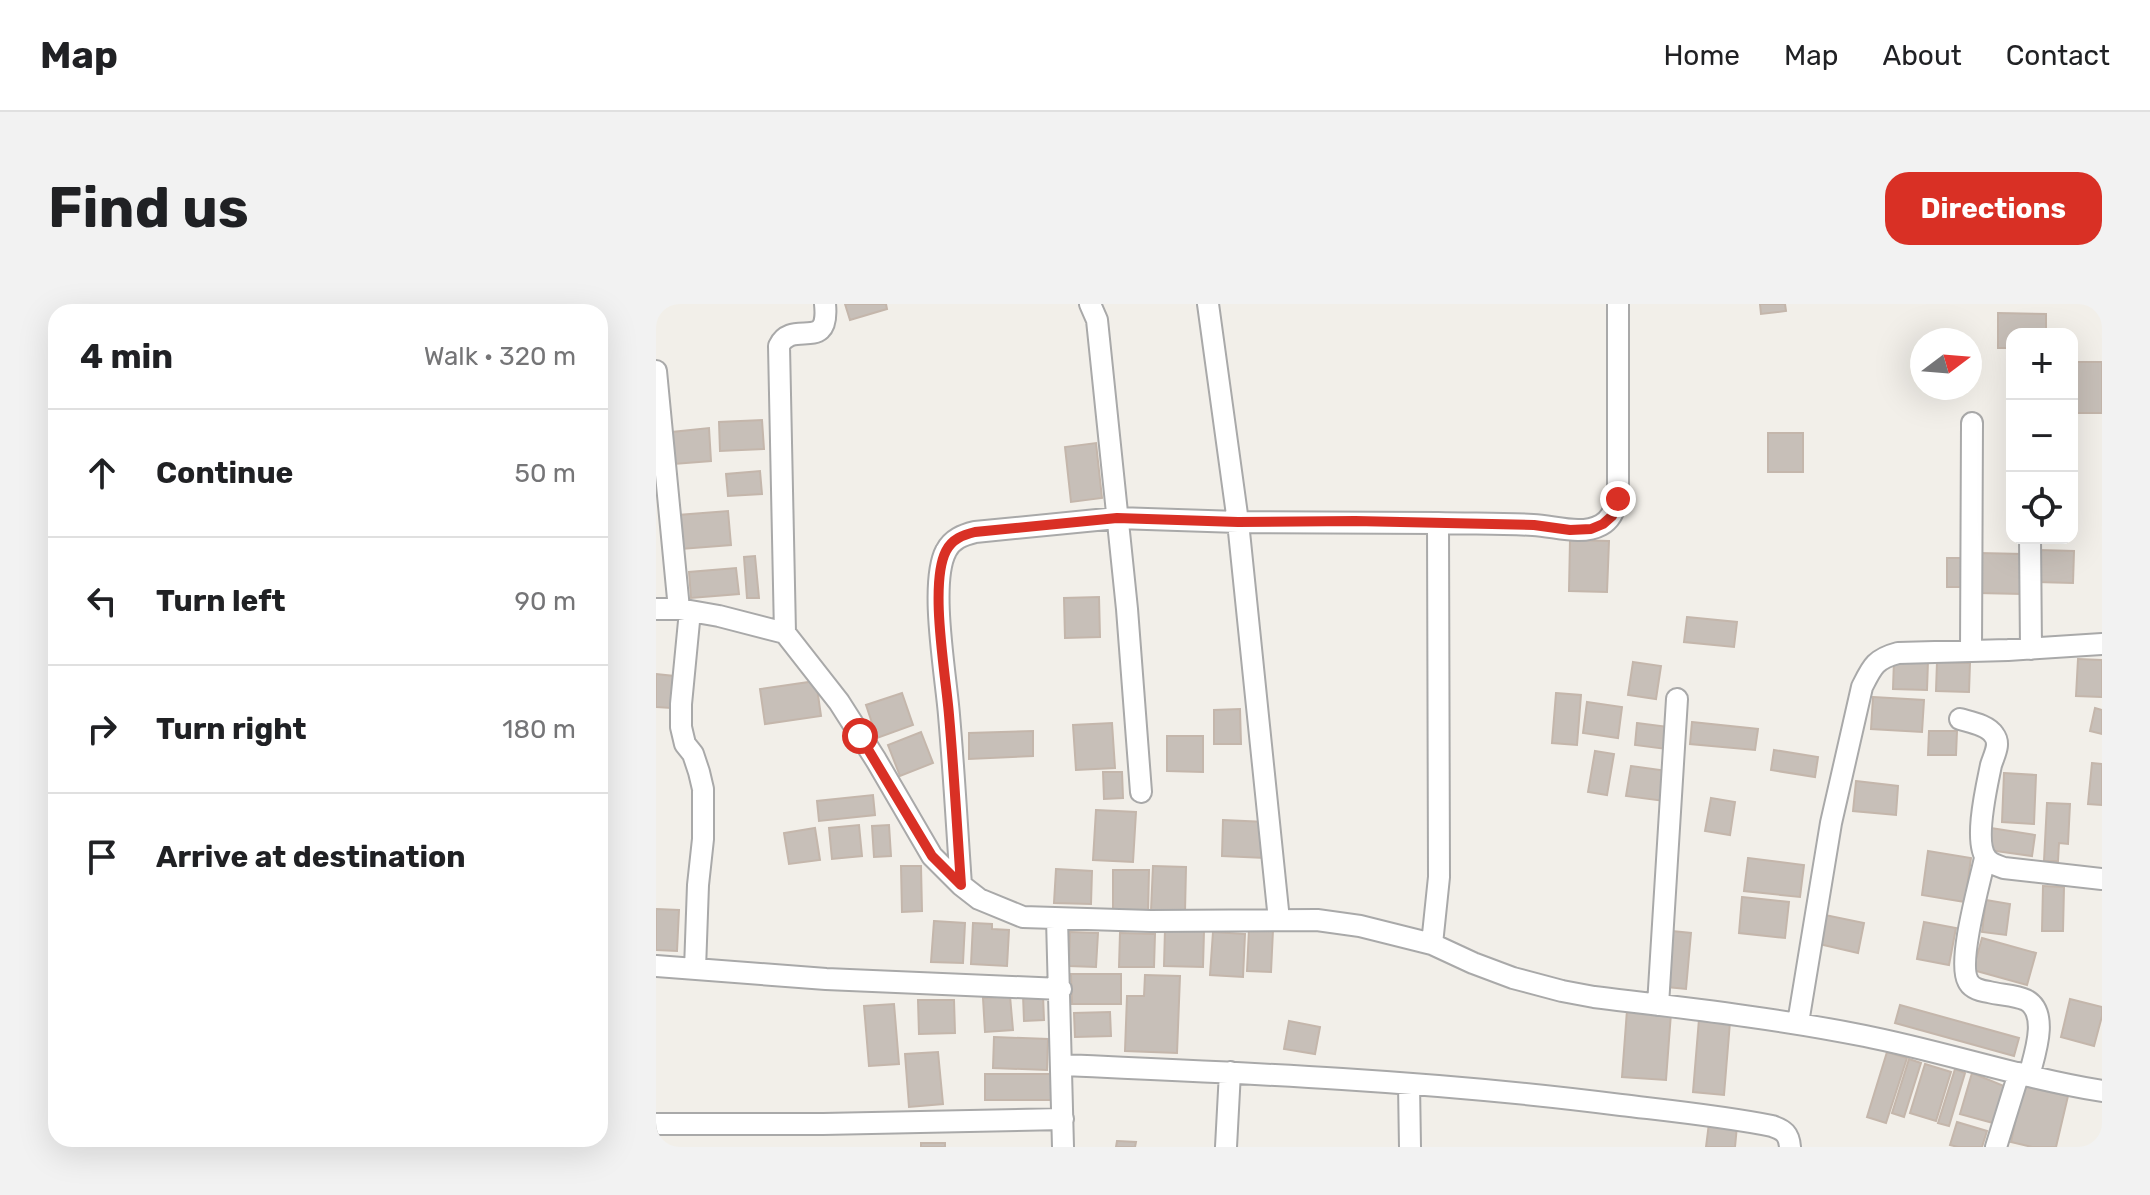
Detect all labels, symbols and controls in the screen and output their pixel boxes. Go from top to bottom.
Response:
text: Map [40,32,118,78]
text: Home [1663,39,1740,72]
text: Map [1784,39,1838,72]
text: About [1882,39,1962,72]
text: Contact [2006,39,2110,72]
button: Directions [1885,172,2102,245]
text: Find us [48,175,249,241]
north arrow [1910,328,1982,400]
map controls [2006,328,2078,544]
button: + [2006,328,2078,400]
text: 4 min [80,336,173,377]
text: Walk · 320 m [424,341,576,372]
button: − [2006,400,2078,472]
icon: ahead [80,451,124,495]
text: Continue [156,455,293,491]
text: 50 m [515,458,576,489]
button: locate [2006,472,2078,544]
route end [1600,481,1636,517]
icon: left [80,579,124,623]
text: Turn left [156,583,286,619]
text: 90 m [515,586,576,617]
icon: right [80,707,124,751]
text: Turn right [156,711,307,747]
text: 180 m [502,714,576,745]
route start [842,718,878,754]
icon: arrive [80,835,124,879]
text: Arrive at destination [156,839,466,875]

